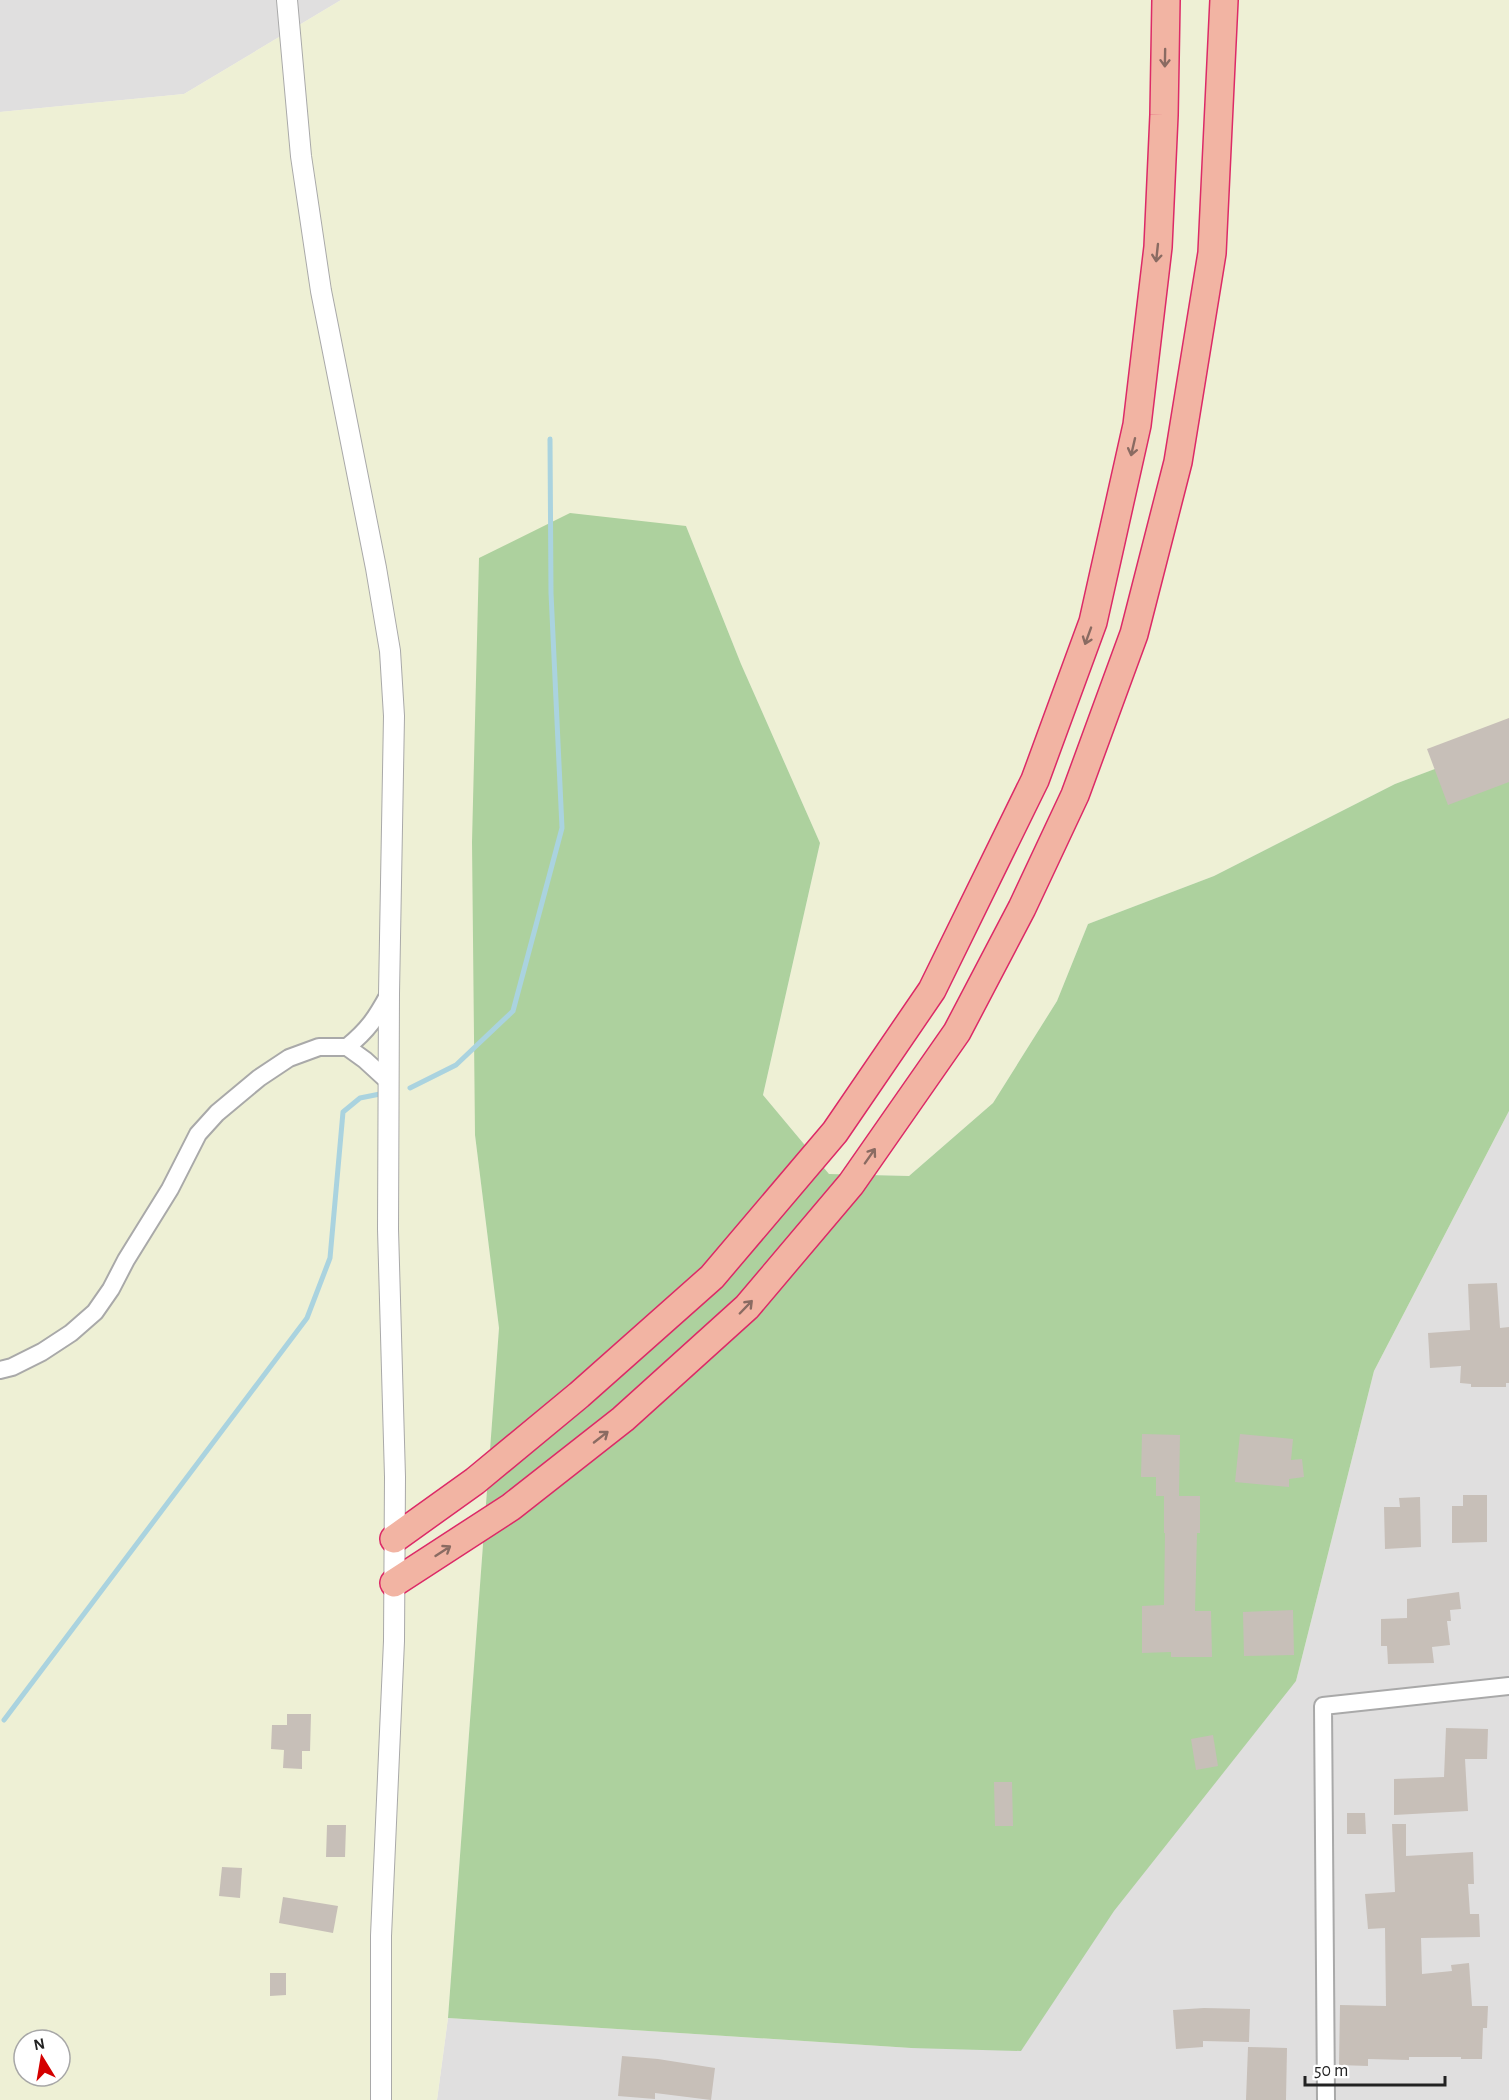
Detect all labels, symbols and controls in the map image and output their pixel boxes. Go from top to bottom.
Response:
one-way arrow [1159,48,1171,68]
one-way arrow [1151,243,1162,263]
one-way arrow [1126,437,1138,456]
one-way arrow [1081,626,1092,645]
one-way arrow [864,1149,876,1165]
one-way arrow [739,1299,753,1314]
one-way arrow [593,1430,609,1443]
one-way arrow [434,1545,451,1557]
north arrow [12,2028,72,2088]
text: N [32,2035,46,2053]
scale bar [1305,2049,1444,2087]
text: 50 m [1314,2062,1348,2080]

